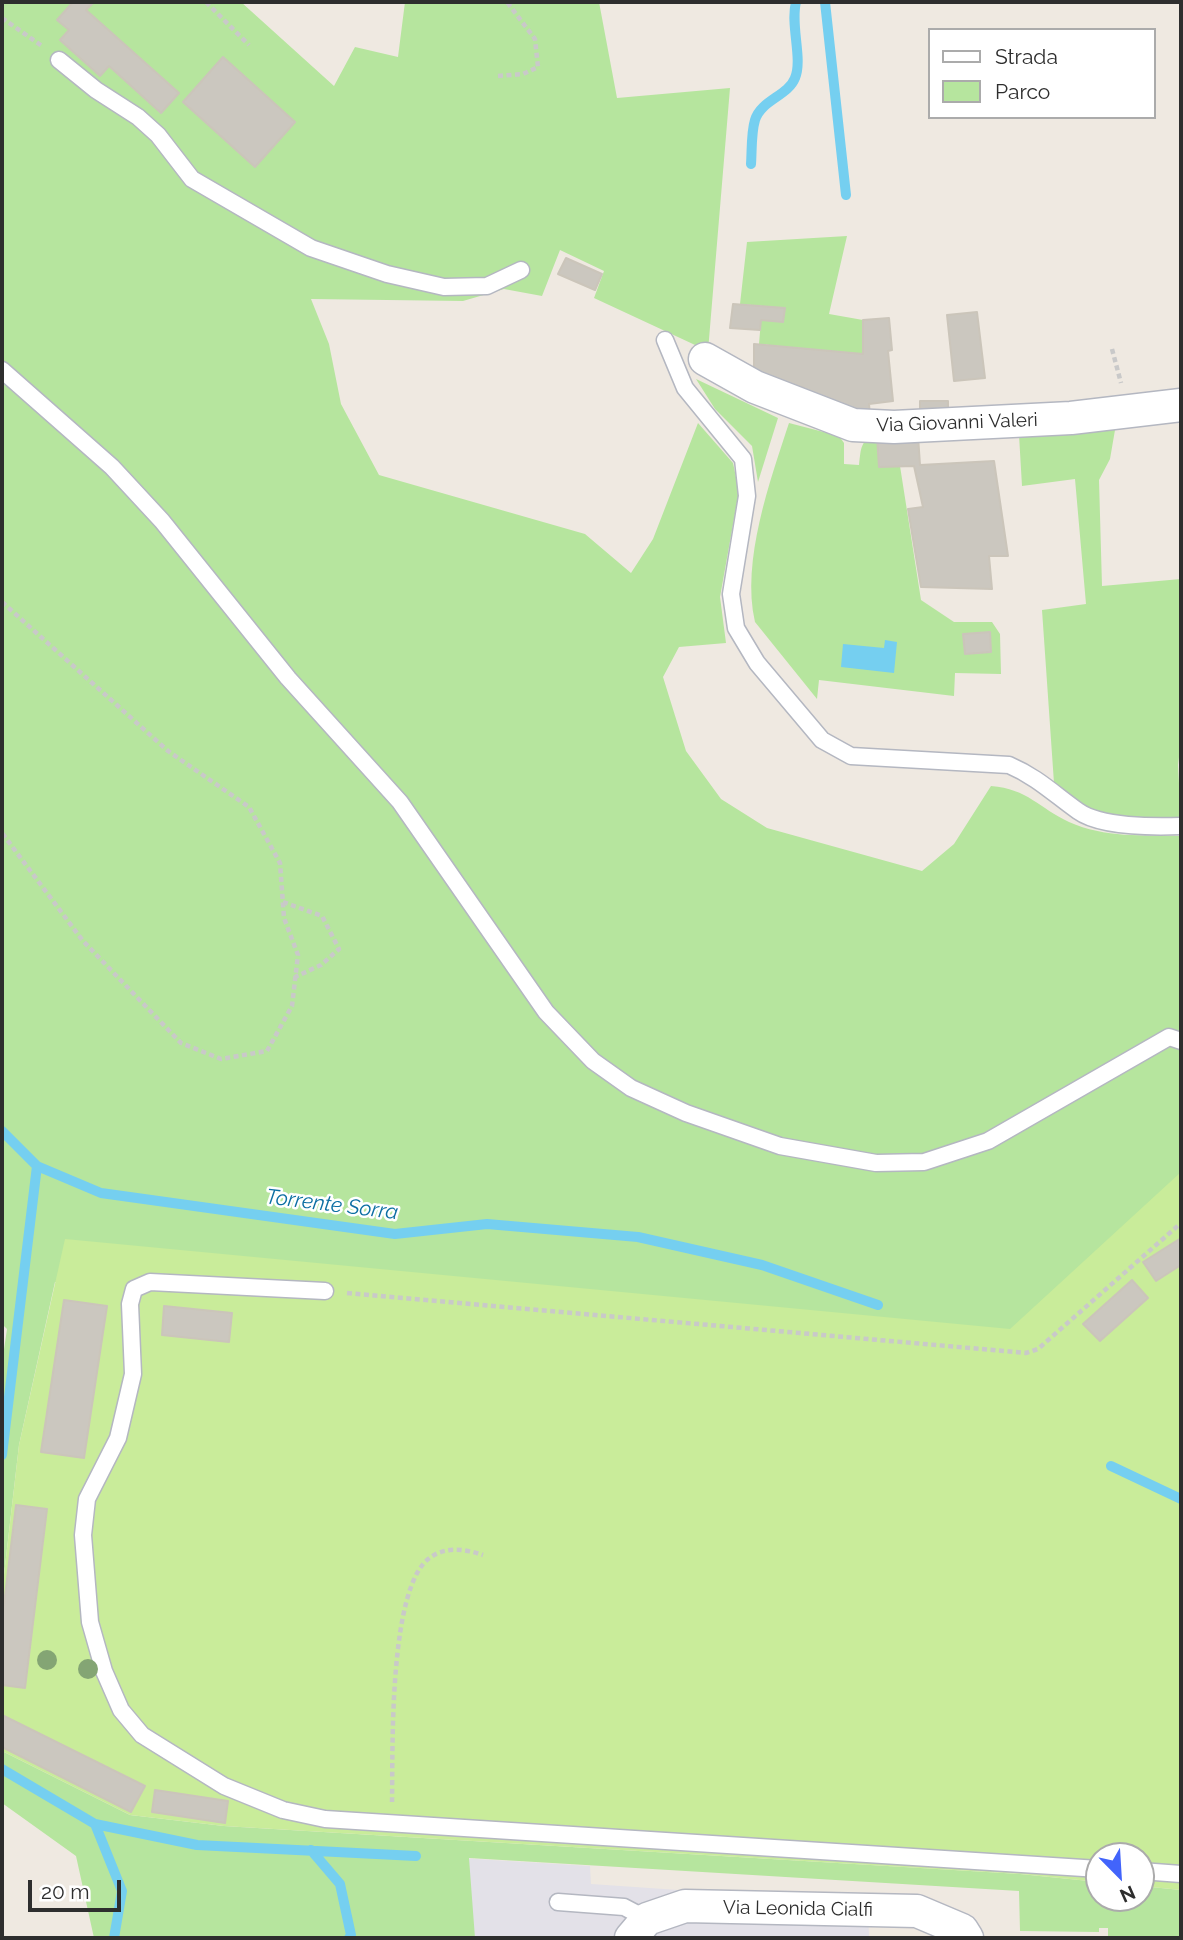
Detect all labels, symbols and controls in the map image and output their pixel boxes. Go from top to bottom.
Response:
legend [928,28,1155,119]
text: Strada [995,44,1058,69]
text: Parco [995,79,1050,104]
street label: Via Giovanni Valeri [876,409,1038,437]
water label: Torrente Sorra [264,1184,400,1226]
north arrow [1085,1842,1155,1912]
scale bar [32,1867,124,1911]
text: 20 m [41,1879,89,1904]
text: N [1117,1881,1139,1907]
street label: Via Leonida Cialfi [723,1896,873,1922]

